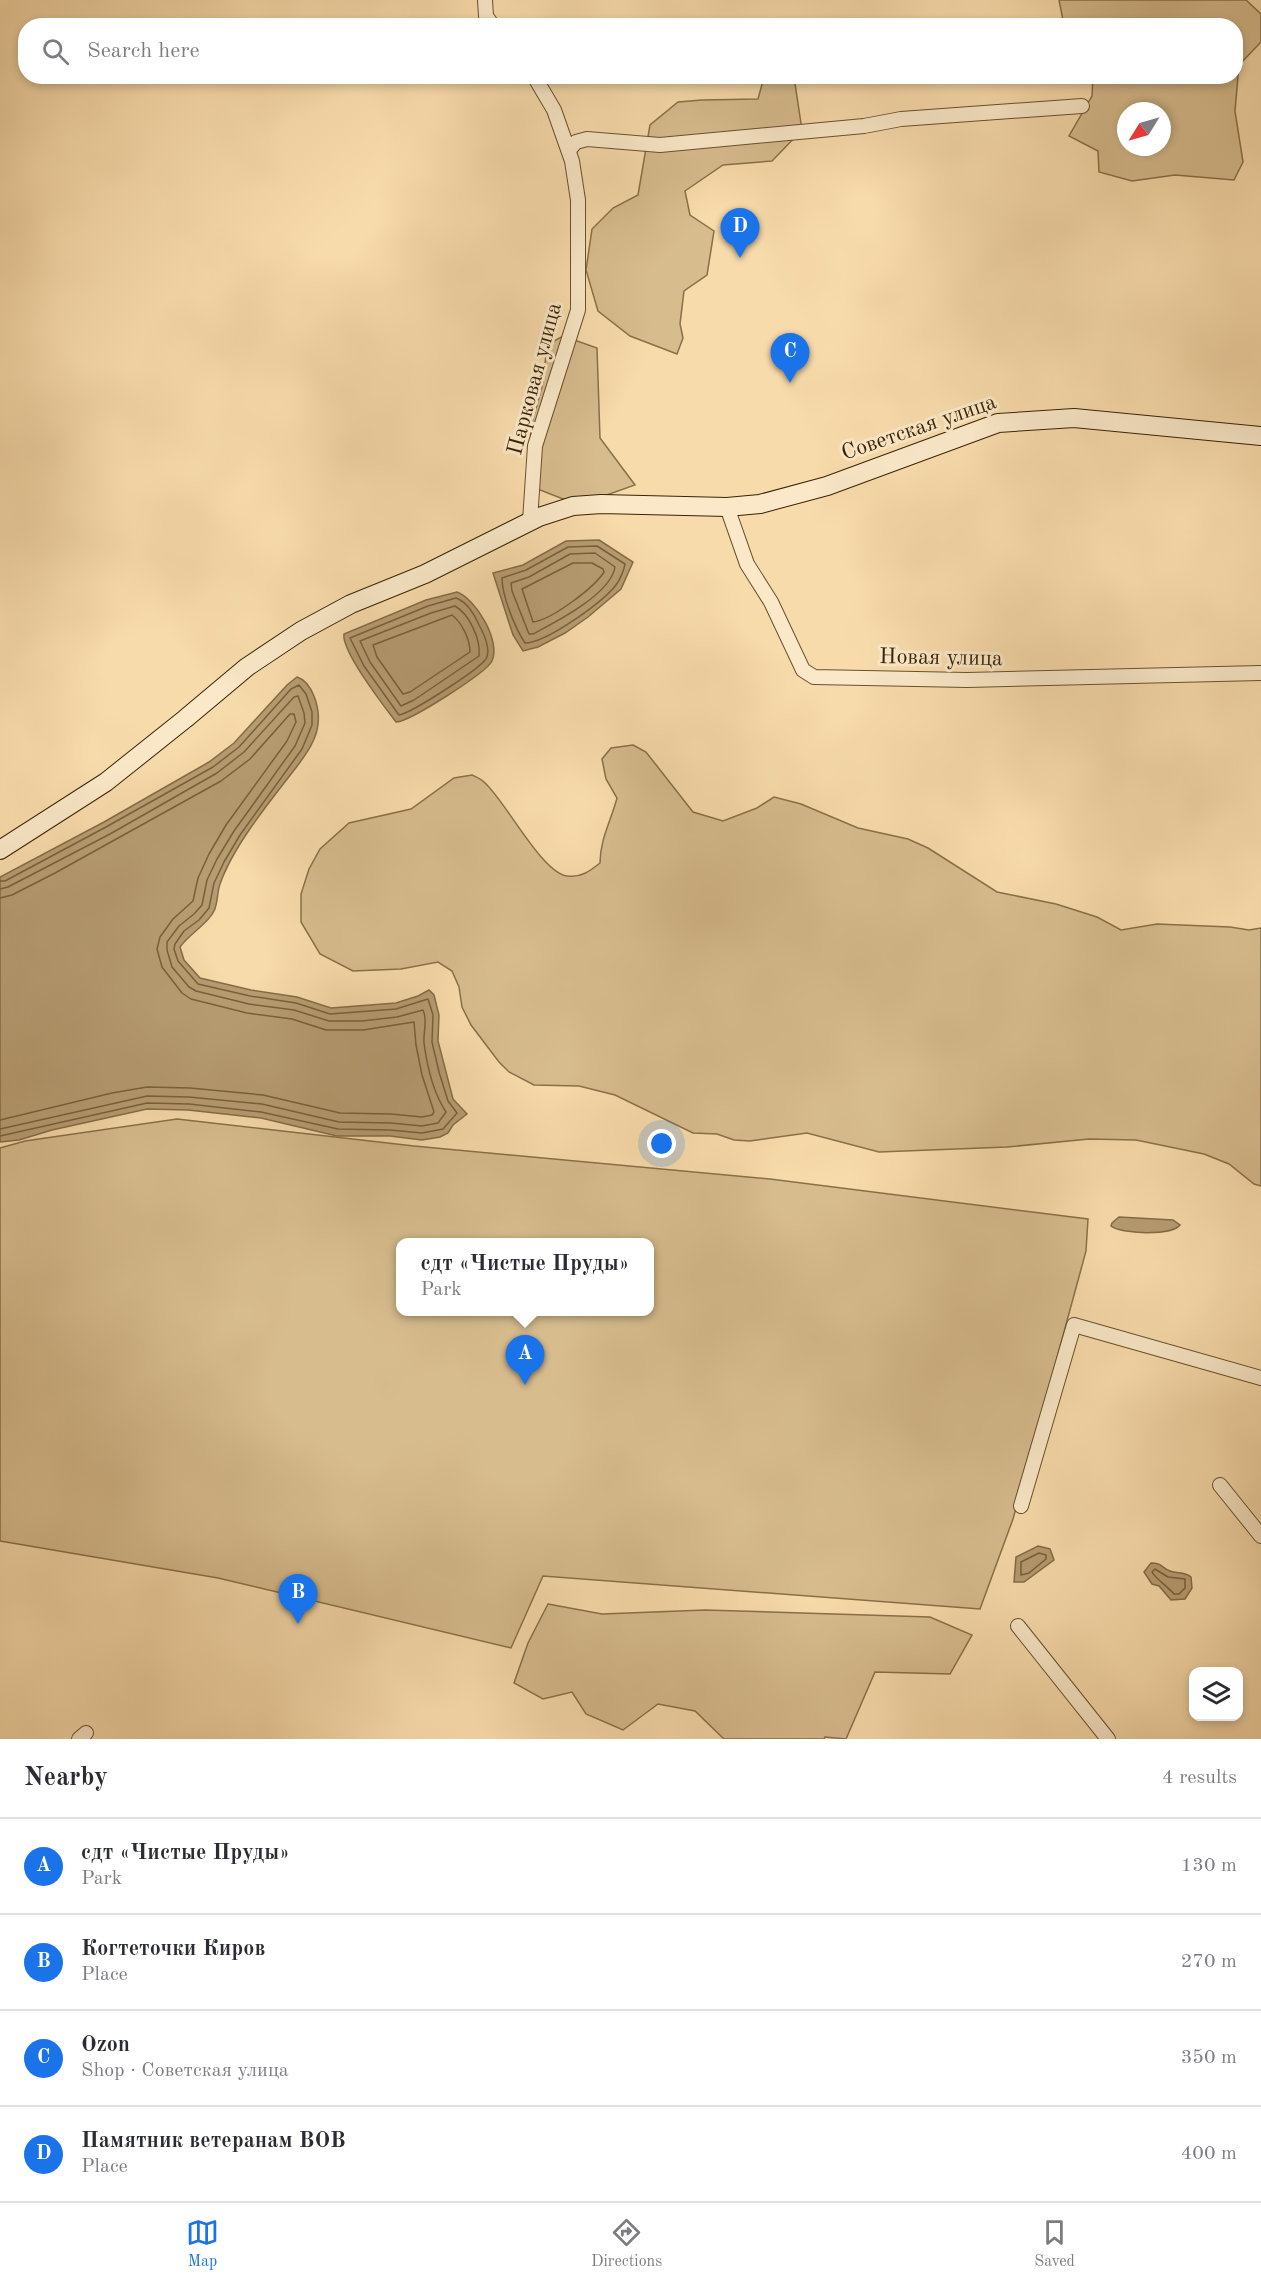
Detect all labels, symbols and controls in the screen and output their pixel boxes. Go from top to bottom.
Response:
search box [18,18,1243,84]
icon: search [39,35,72,68]
text: Search here [87,40,200,62]
north arrow [1117,102,1171,156]
pin: D [720,208,760,258]
street label: Парковая улица [504,300,566,458]
pin: C [770,334,810,383]
street label: Советская улица [839,391,999,465]
street label: Новая улица [879,646,1003,670]
your location [647,1129,676,1158]
popup [396,1238,654,1316]
text: сдт «Чистые Пруды» [421,1253,629,1275]
text: Park [421,1280,462,1300]
pin: A [506,1336,544,1385]
pin: B [278,1574,318,1624]
map controls [1189,1667,1243,1721]
button: layers [1189,1667,1243,1721]
text: Nearby [24,1765,108,1791]
text: 4 results [1162,1768,1237,1788]
text: сдт «Чистые Пруды» [81,1842,290,1864]
text: A [36,1856,51,1876]
text: 130 m [1181,1856,1237,1876]
text: Park [81,1869,122,1889]
text: Когтеточки Киров [81,1938,265,1960]
text: B [36,1952,51,1972]
text: 270 m [1181,1952,1237,1972]
text: Place [81,1965,128,1985]
text: Ozon [81,2034,130,2056]
text: C [37,2048,50,2068]
text: 350 m [1181,2048,1237,2068]
text: Shop · Советская улица [81,2061,289,2081]
text: Памятник ветеранам ВОВ [81,2130,346,2152]
text: D [36,2144,51,2164]
text: 400 m [1181,2144,1237,2164]
text: Place [81,2157,128,2177]
tab: Map [186,2216,219,2272]
tab: Directions [591,2216,662,2272]
tab: Saved [1034,2216,1075,2272]

